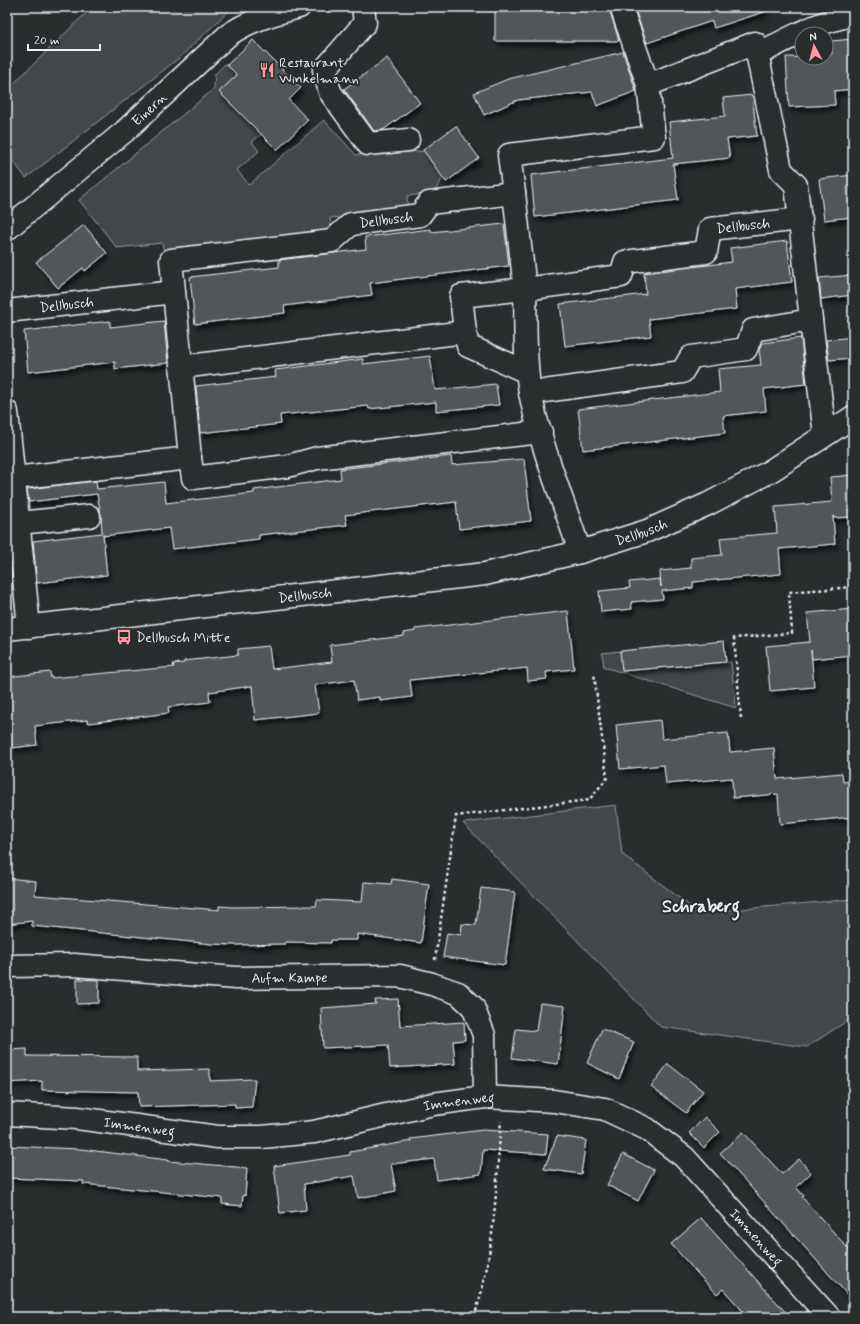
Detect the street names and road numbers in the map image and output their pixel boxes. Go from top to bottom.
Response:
street label: Einern [128,89,171,130]
street label: Dellbusch [358,208,415,233]
street label: Dellbusch [715,214,771,238]
street label: Dellbusch [39,293,95,317]
street label: Dellbusch [613,515,671,550]
street label: Dellbusch [277,584,333,608]
street label: Aufm Kampe [251,969,328,988]
street label: Immenweg [422,1089,495,1116]
street label: Immenweg [102,1114,176,1143]
street label: Immenweg [725,1205,787,1272]

